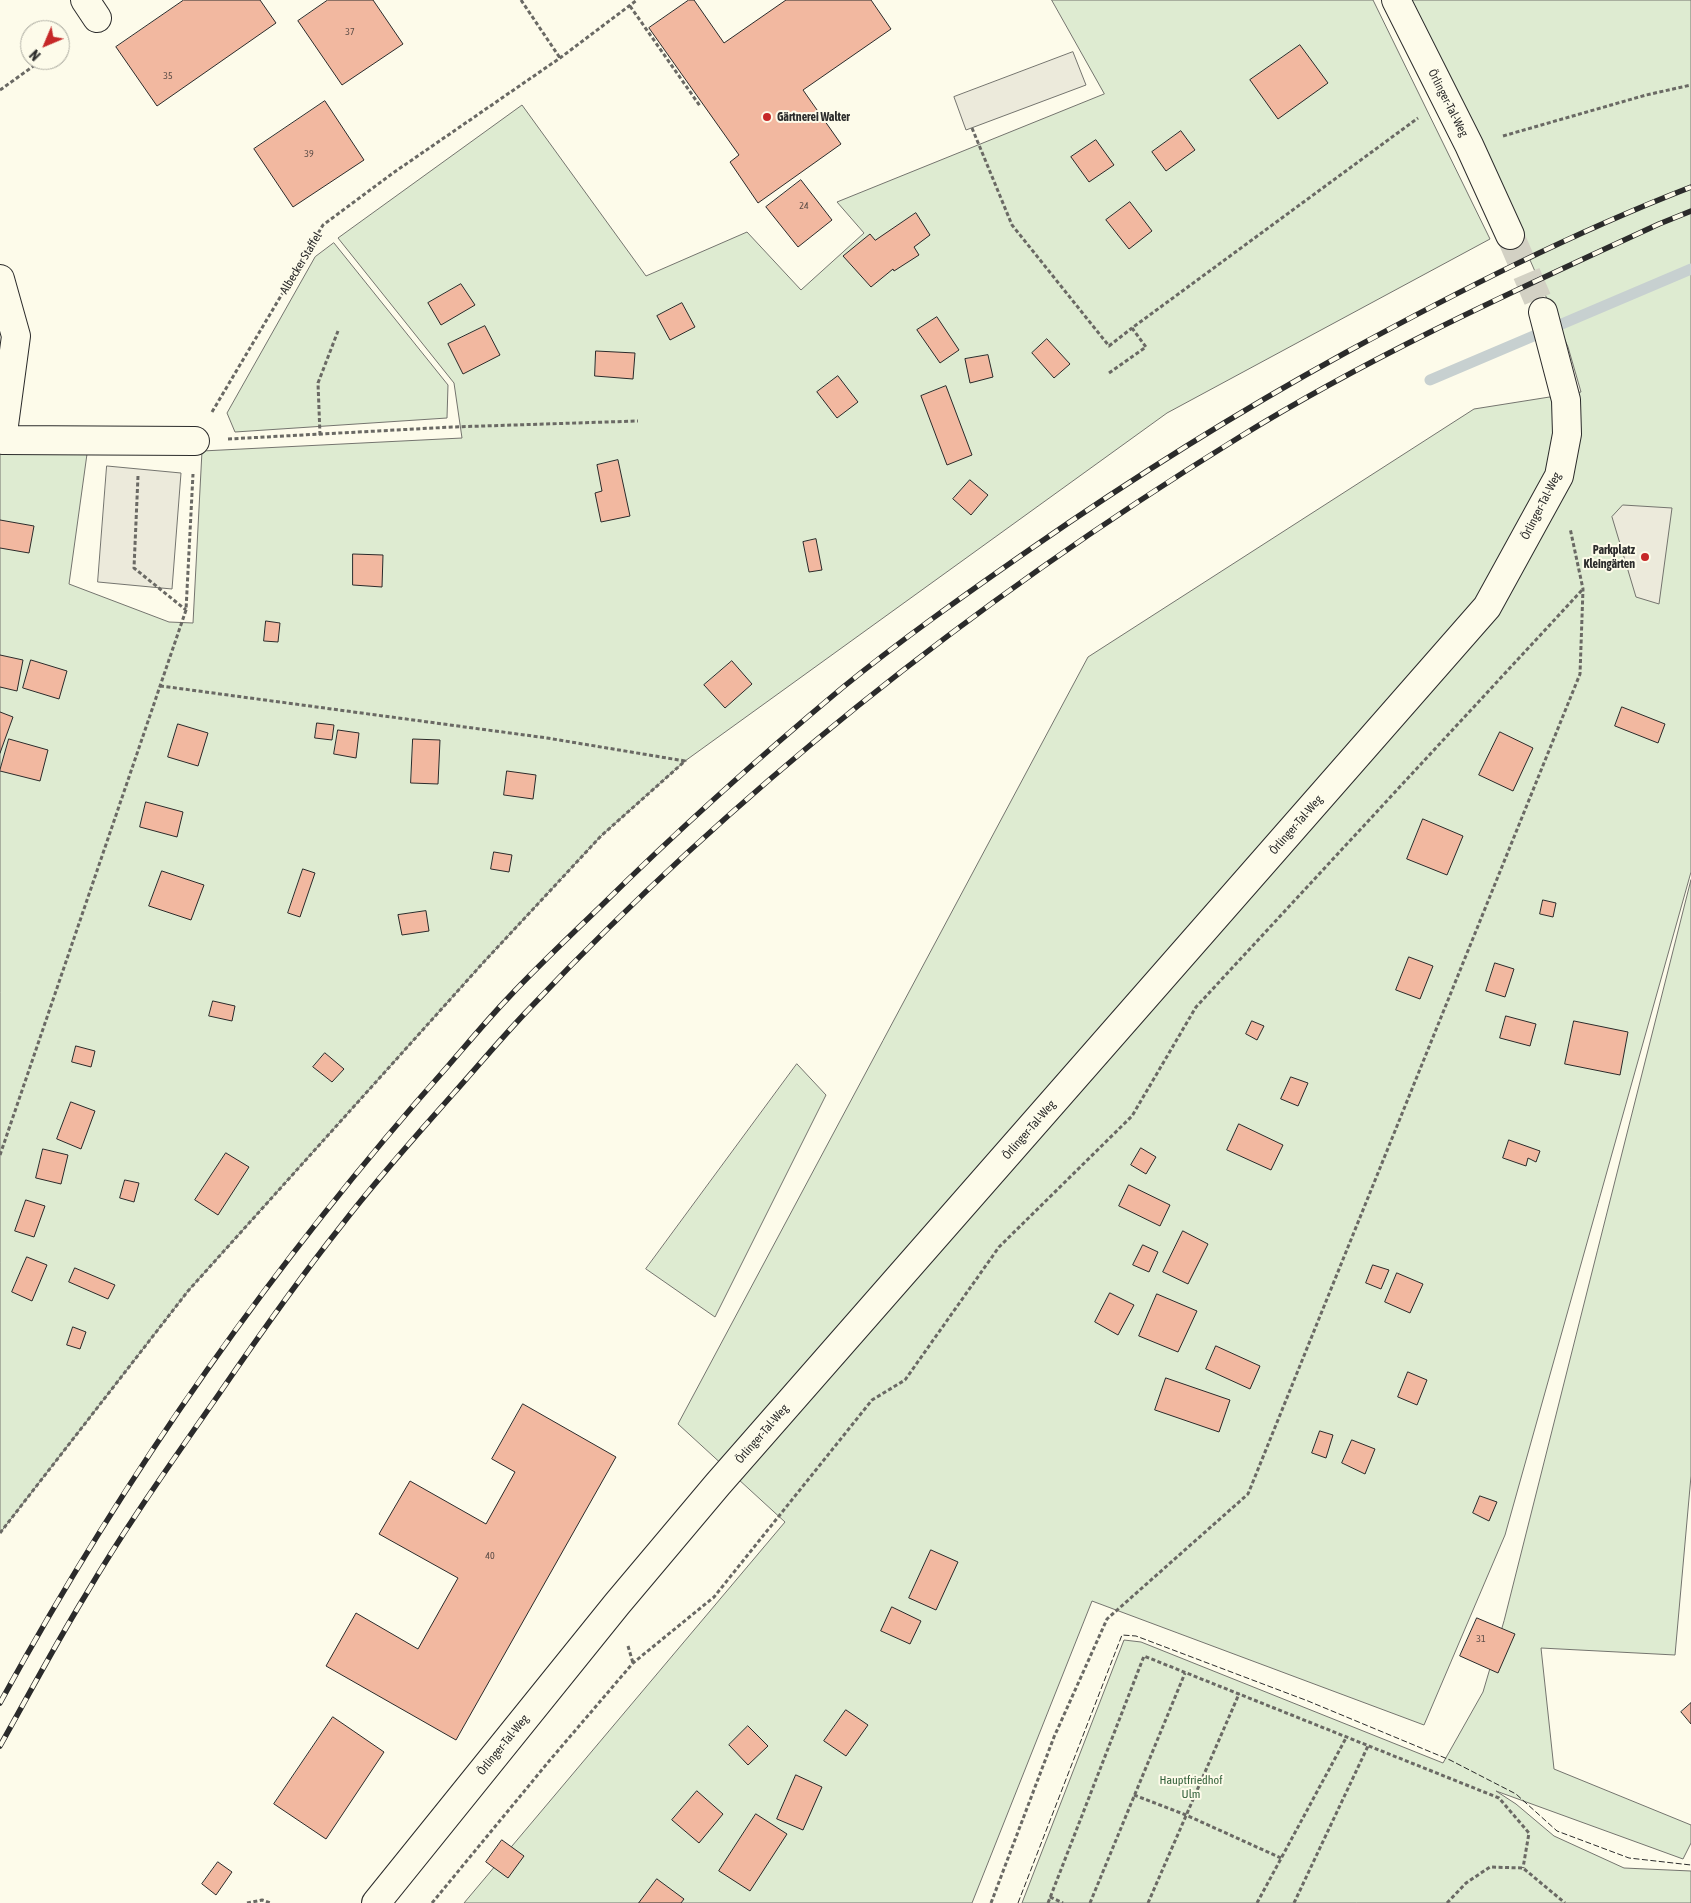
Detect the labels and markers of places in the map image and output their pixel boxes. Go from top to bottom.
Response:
place label: Gärtnerei Walter [777,110,850,124]
marker: Gärtnerei Walter [761,111,773,123]
place label: Parkplatz Kleingärten [1584,543,1635,571]
marker: Parkplatz Kleingärten [1639,551,1651,563]

